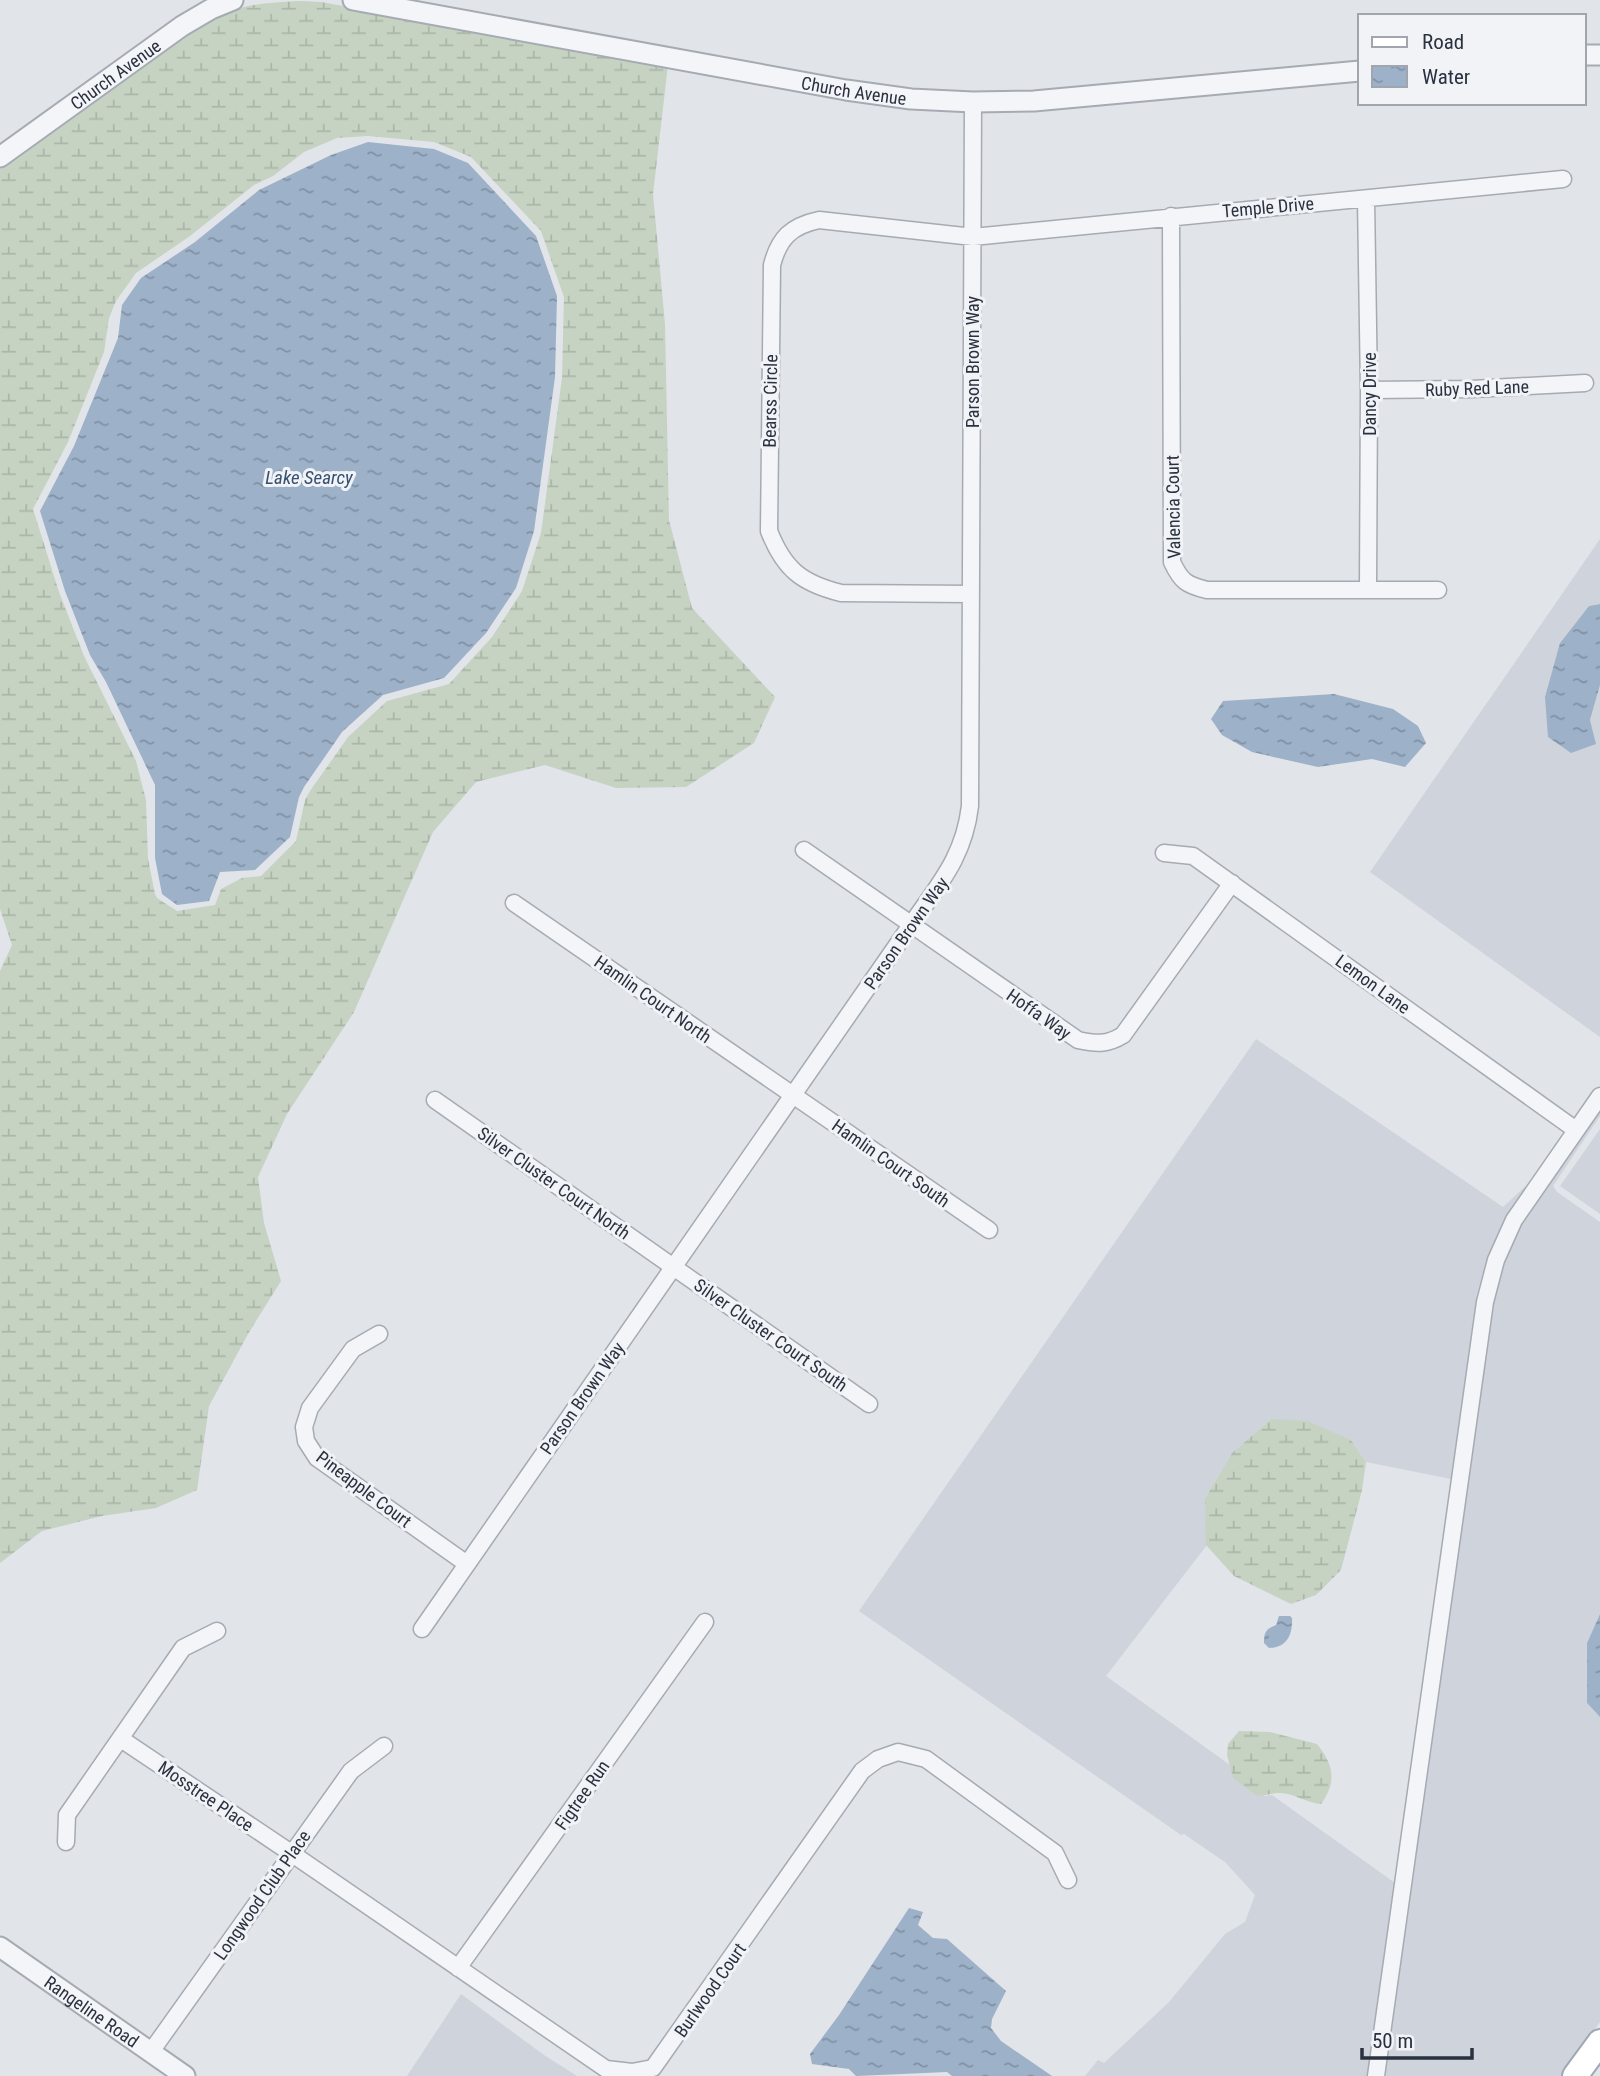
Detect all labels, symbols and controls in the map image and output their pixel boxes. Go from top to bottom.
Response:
legend [1358,14,1586,105]
text: Road [1422,30,1464,54]
street label: Church Avenue [66,35,164,114]
text: Water [1422,65,1470,89]
street label: Church Avenue [800,72,908,109]
street label: Temple Drive [1221,193,1315,221]
street label: Parson Brown Way [962,295,983,428]
street label: Dancy Drive [1359,352,1380,436]
street label: Bearss Circle [759,354,781,448]
street label: Ruby Red Lane [1425,376,1529,400]
street label: Valencia Court [1162,455,1184,559]
water label: Lake Searcy [265,466,354,489]
street label: Parson Brown Way [859,872,953,993]
street label: Lemon Lane [1332,950,1414,1018]
street label: Hamlin Court North [590,951,716,1047]
street label: Hoffa Way [1003,984,1076,1044]
street label: Hamlin Court South [828,1115,954,1211]
street label: Silver Cluster Court North [474,1122,634,1244]
street label: Silver Cluster Court South [690,1274,852,1396]
street label: Parson Brown Way [535,1337,629,1458]
street label: Pineapple Court [312,1446,416,1532]
street label: Mosstree Place [154,1756,258,1836]
street label: Figtree Run [550,1756,614,1834]
street label: Longwood Club Place [209,1826,315,1964]
street label: Burlwood Court [670,1939,750,2041]
street label: Rangeline Road [41,1971,143,2051]
scale bar [1362,2016,1472,2060]
text: 50 m [1372,2029,1413,2053]

